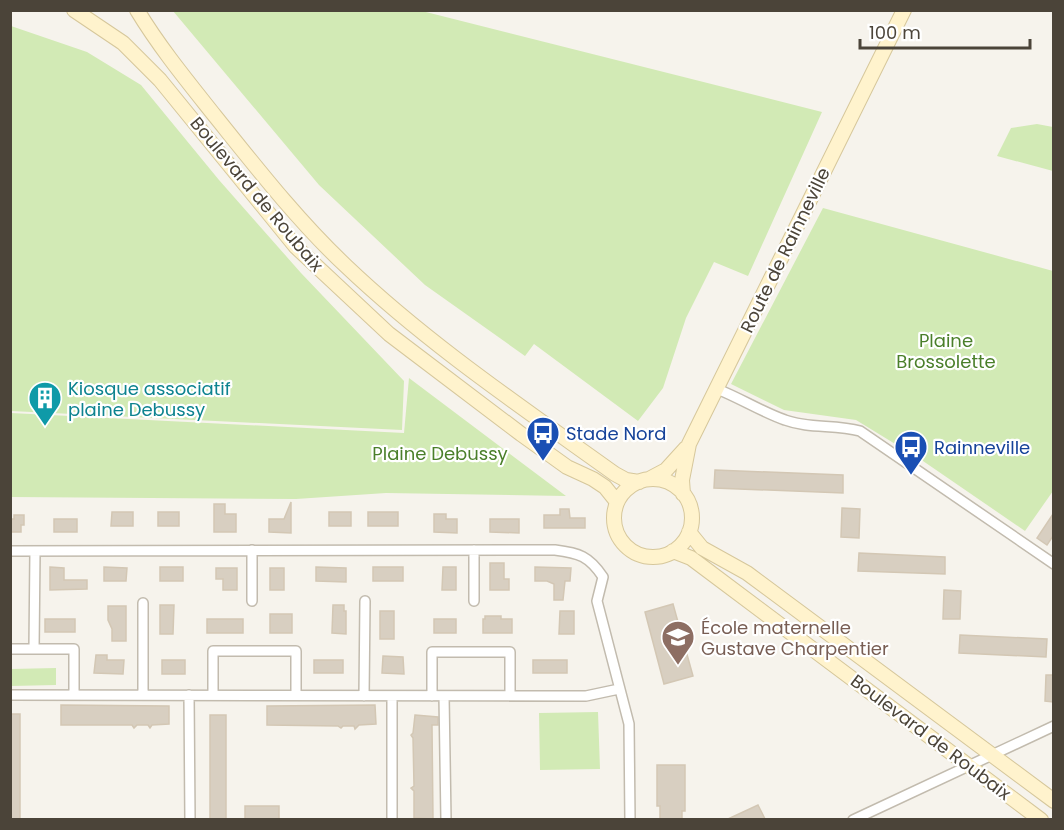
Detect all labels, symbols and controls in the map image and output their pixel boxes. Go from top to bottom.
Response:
scale bar [860,12,1030,50]
text: 100 m [869,20,921,45]
street label: Boulevard de Roubaix [185,111,330,277]
street label: Route de Rainneville [734,163,836,337]
park label: Plaine Brossolette [896,328,996,374]
place label: Kiosque associatif plaine Debussy [68,376,231,422]
building icon: Kiosque associatif plaine Debussy [27,380,63,427]
bus stop icon: Stade Nord [525,415,561,462]
place label: Stade Nord [566,421,666,446]
bus stop icon: Rainneville [893,429,929,476]
place label: Rainneville [934,435,1030,460]
park label: Plaine Debussy [372,441,508,466]
place label: École maternelle Gustave Charpentier [701,615,889,661]
school or university icon: École maternelle Gustave Charpentier [660,619,696,666]
street label: Boulevard de Roubaix [846,668,1017,806]

